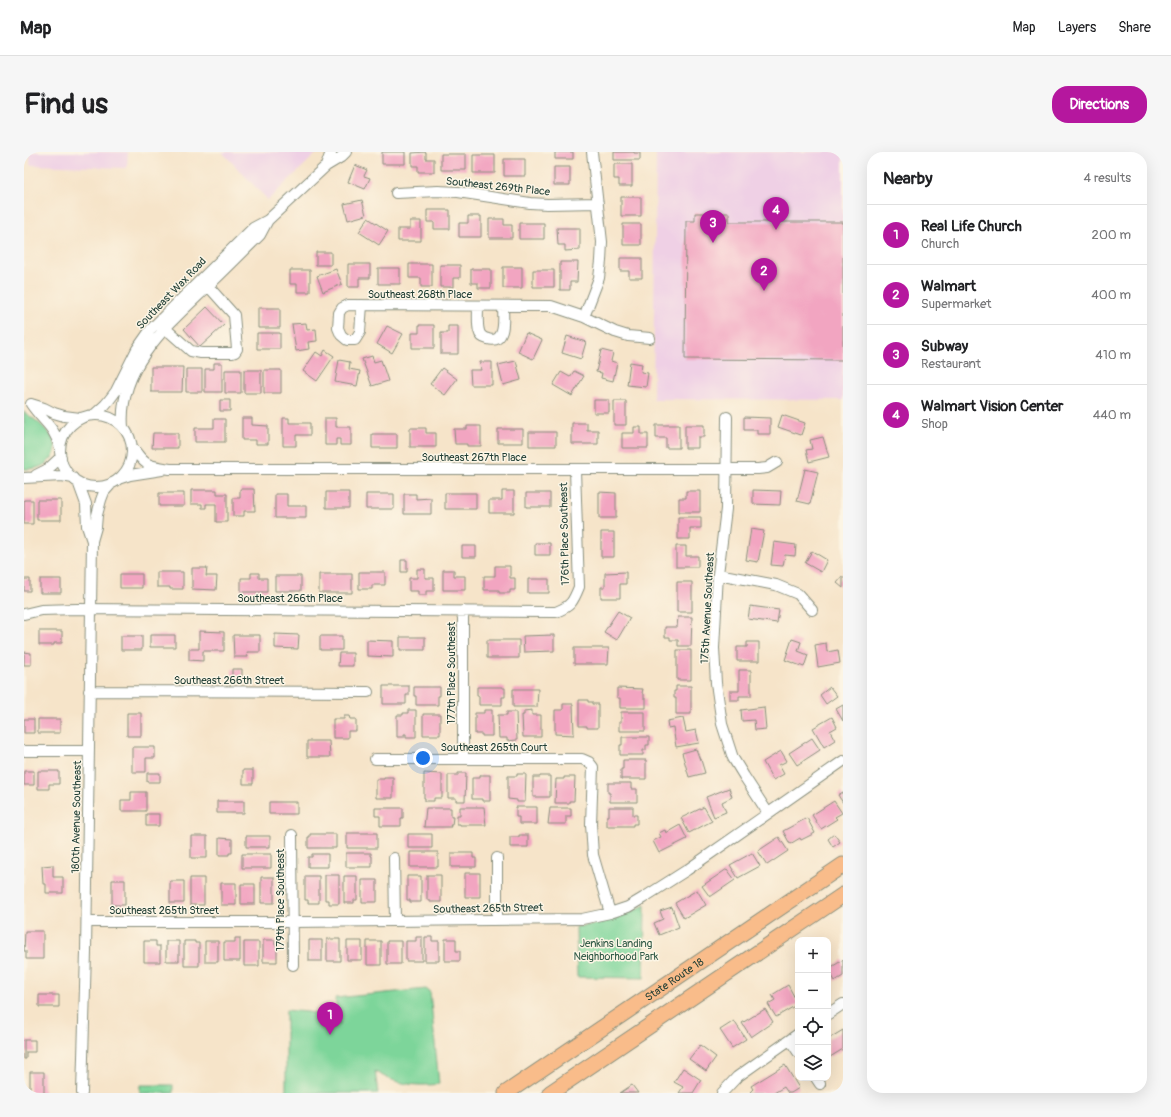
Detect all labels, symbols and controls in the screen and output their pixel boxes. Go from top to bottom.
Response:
text: Map [20,16,51,40]
text: Map [1013,19,1036,36]
text: Layers [1058,19,1096,36]
text: Share [1118,19,1151,36]
button: Directions [1052,86,1147,123]
text: Find us [24,87,108,122]
text: Nearby [883,168,932,189]
text: 4 results [1084,170,1131,186]
street label: Southeast 269th Place [445,175,551,198]
pin: 4 [763,197,789,230]
pin: 3 [700,210,726,243]
text: Real Life Church [921,217,1022,236]
text: 1 [893,227,899,243]
text: 200 m [1092,227,1131,243]
text: Church [921,236,959,252]
street label: Southeast Wax Road [134,255,209,332]
pin: 2 [751,258,777,291]
text: Walmart [921,277,976,296]
text: 2 [892,287,900,303]
text: 400 m [1091,287,1131,303]
street label: Southeast 268th Place [368,288,473,301]
text: Supermarket [921,296,992,312]
text: Subway [921,337,968,356]
text: 3 [892,347,900,363]
text: 410 m [1095,347,1131,363]
text: Restaurant [921,356,981,372]
text: Walmart Vision Center [921,397,1063,416]
text: 4 [892,407,900,423]
text: 440 m [1093,407,1131,423]
text: Shop [921,416,948,432]
street label: Southeast 267th Place [422,451,527,464]
street label: 176th Place Southeast [557,482,572,586]
street label: 175th Avenue Southeast [698,551,717,664]
street label: Southeast 266th Place [237,592,343,605]
street label: 177th Place Southeast [445,621,458,724]
street label: Southeast 266th Street [174,674,285,687]
street label: Southeast 265th Court [441,741,548,754]
your location [413,748,433,768]
street label: 180th Avenue Southeast [69,760,84,874]
street label: 179th Place Southeast [274,848,287,951]
street label: Southeast 265th Street [433,901,544,916]
street label: Southeast 265th Street [109,904,220,917]
park label: Jenkins Landing Neighborhood Park [574,937,659,963]
map controls [795,937,831,1081]
button: + [795,937,831,973]
street label: State Route 18 [643,955,707,1004]
button: − [795,973,831,1009]
pin: 1 [317,1002,343,1035]
button: locate [795,1009,831,1045]
button: layers [795,1045,831,1081]

